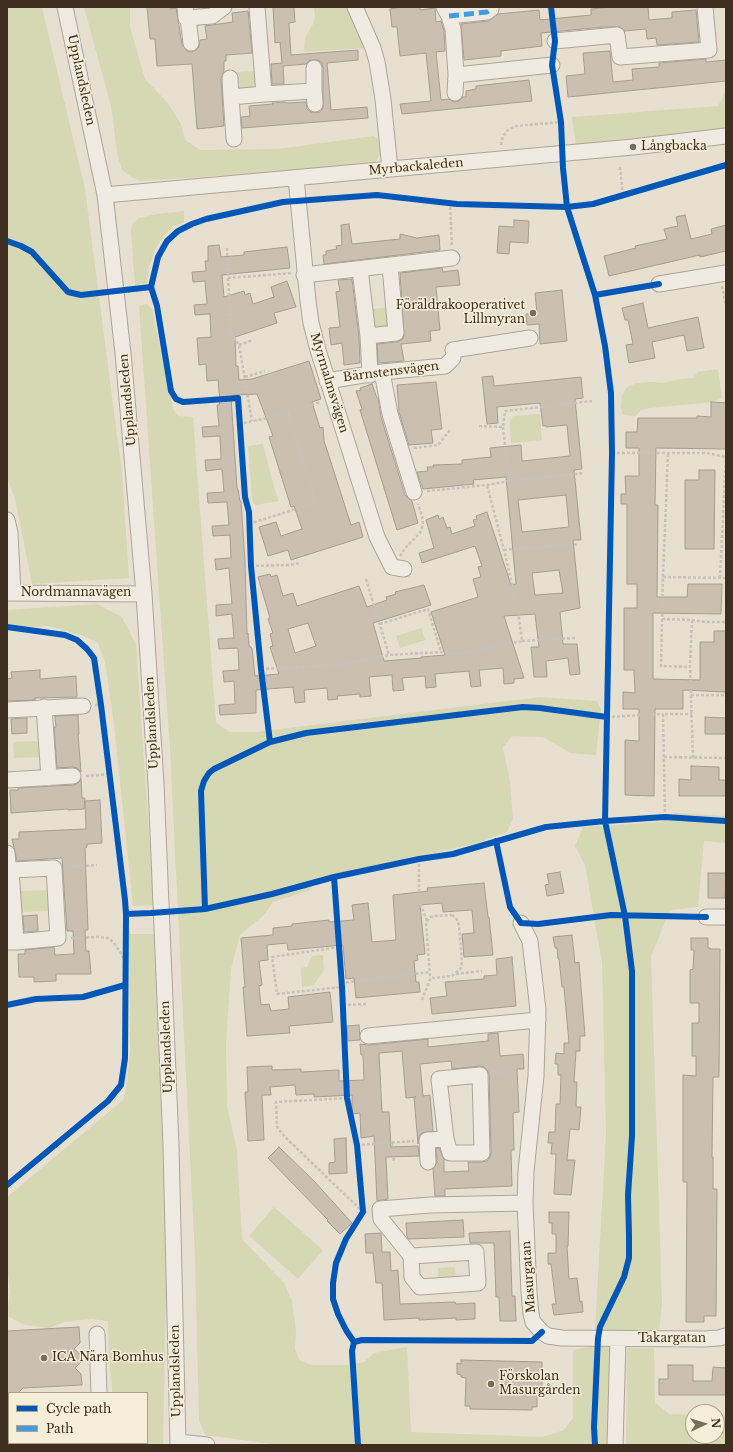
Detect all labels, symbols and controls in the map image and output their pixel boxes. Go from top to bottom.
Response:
street label: Upplandsleden [64,33,98,127]
place label: Långbacka [641,140,707,154]
marker: Långbacka [628,142,638,152]
street label: Myrbackaleden [368,156,464,178]
place label: Föräldrakooperativet Lillmyran [396,299,525,327]
marker: Föräldrakooperativet Lillmyran [528,308,538,318]
street label: Myrmalmsvägen [307,331,351,435]
street label: Upplandsleden [117,353,139,447]
street label: Bärnstensvägen [342,359,440,385]
street label: Nordmannavägen [21,586,131,600]
street label: Upplandsleden [142,676,162,770]
street label: Upplandsleden [158,1000,176,1094]
street label: Masurgatan [519,1240,539,1314]
street label: Upplandsleden [168,1325,184,1417]
street label: Takargatan [638,1332,706,1346]
place label: ICA Nära Bomhus [52,1351,164,1365]
marker: ICA Nära Bomhus [39,1353,49,1363]
place label: Förskolan Masurgården [499,1370,581,1398]
marker: Förskolan Masurgården [486,1379,496,1389]
legend [8,1392,148,1444]
text: Cycle path [46,1401,111,1416]
north arrow [685,1404,725,1444]
text: N [709,1418,723,1429]
text: Path [46,1421,74,1436]

